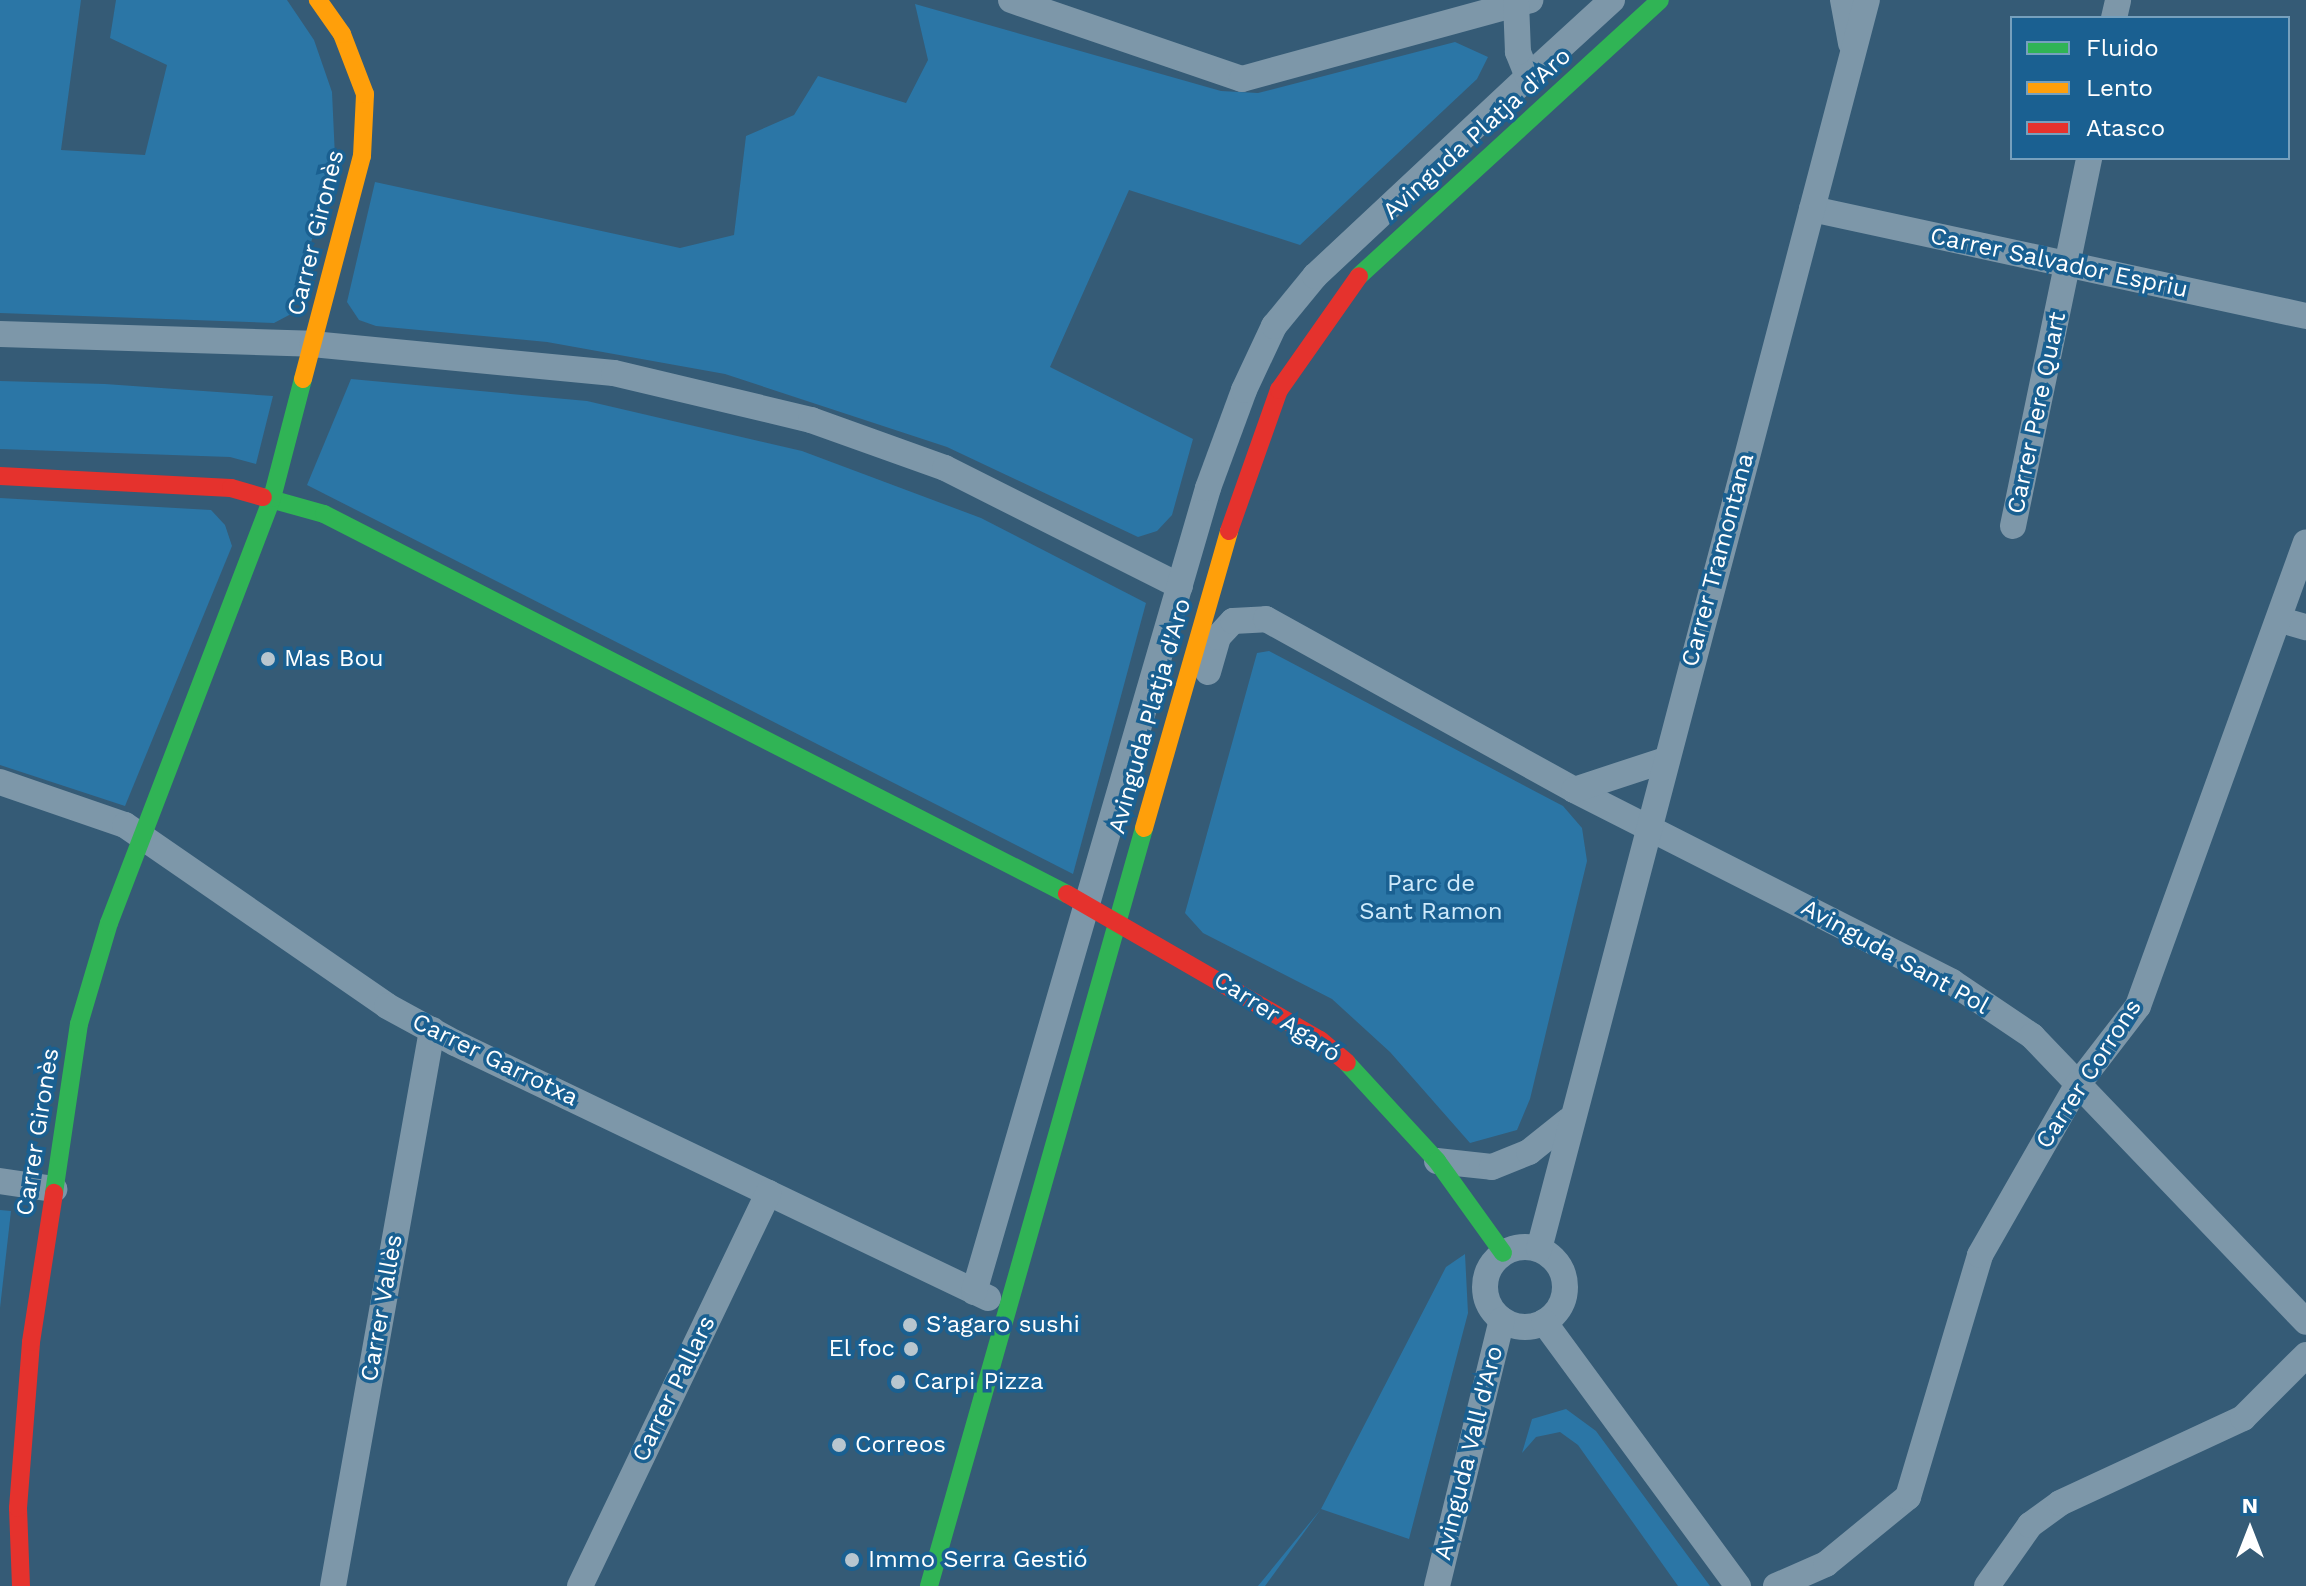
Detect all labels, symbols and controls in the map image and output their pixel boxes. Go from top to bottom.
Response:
legend [2010,16,2290,160]
text: Fluido [2086,34,2159,62]
street label: Avinguda Platja d'Aro [1377,42,1577,226]
text: Lento [2086,74,2153,102]
text: Atasco [2086,114,2165,142]
street label: Carrer Gironès [281,147,351,319]
street label: Carrer Salvador Espriu [1927,221,2191,305]
street label: Carrer Pere Quart [2001,309,2073,517]
street label: Carrer Tramontana [1675,450,1761,670]
street label: Avinguda Platja d'Aro [1102,595,1198,837]
place label: Mas Bou [284,645,384,673]
marker: Mas Bou [259,650,277,668]
park label: Parc de Sant Ramon [1359,870,1503,926]
street label: Avinguda Sant Pol [1796,893,1994,1021]
street label: Carrer Agaró [1207,965,1347,1069]
street label: Carrer Corrons [2030,994,2148,1154]
street label: Carrer Garrotxa [407,1007,583,1113]
street label: Carrer Gironès [10,1046,66,1218]
street label: Carrer Vallès [355,1232,409,1384]
street label: Carrer Pallars [626,1311,722,1467]
place label: S’agaro sushi [926,1311,1080,1339]
marker: S’agaro sushi [901,1316,919,1334]
place label: El foc [827,1335,895,1363]
marker: El foc [902,1340,920,1358]
street label: Avinguda Vall d'Aro [1428,1342,1510,1564]
place label: Carpi Pizza [914,1368,1044,1396]
marker: Carpi Pizza [889,1373,907,1391]
place label: Correos [855,1431,946,1459]
marker: Correos [830,1436,848,1454]
north arrow [2210,1490,2290,1570]
text: N [2242,1493,2258,1518]
place label: Immo Serra Gestió [868,1546,1088,1574]
marker: Immo Serra Gestió [843,1551,861,1569]

